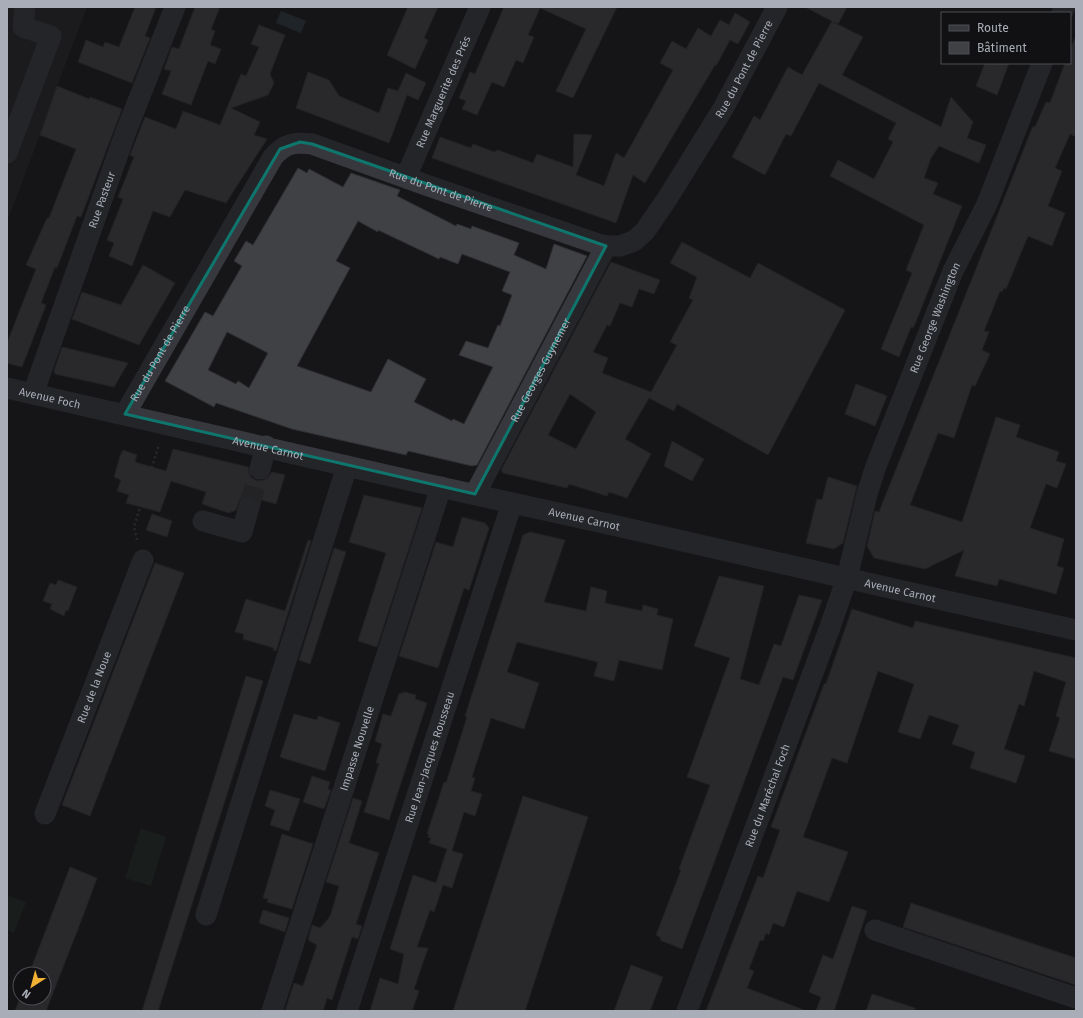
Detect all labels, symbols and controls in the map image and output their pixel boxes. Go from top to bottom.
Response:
legend [941,12,1071,64]
street label: Rue du Pont de Pierre [712,18,775,120]
text: Route [977,21,1009,35]
street label: Rue Marguerite des Prés [413,34,473,150]
text: Bâtiment [977,41,1027,55]
street label: Rue du Pont de Pierre [387,166,495,214]
street label: Rue Pasteur [86,169,118,230]
street label: Rue George Washington [907,260,963,375]
street label: Rue du Pont de Pierre [127,303,193,404]
street label: Rue Georges Guynemer [508,315,574,425]
street label: Avenue Foch [18,384,82,411]
street label: Avenue Carnot [231,433,305,462]
street label: Avenue Carnot [547,505,621,533]
street label: Avenue Carnot [864,576,937,605]
street label: Rue de la Noue [74,649,114,725]
street label: Rue Jean-Jacques Rousseau [402,690,457,824]
street label: Impasse Nouvelle [337,704,376,792]
street label: Rue du Maréchal Foch [742,742,792,849]
north arrow [12,966,52,1006]
text: N [20,986,33,1001]

